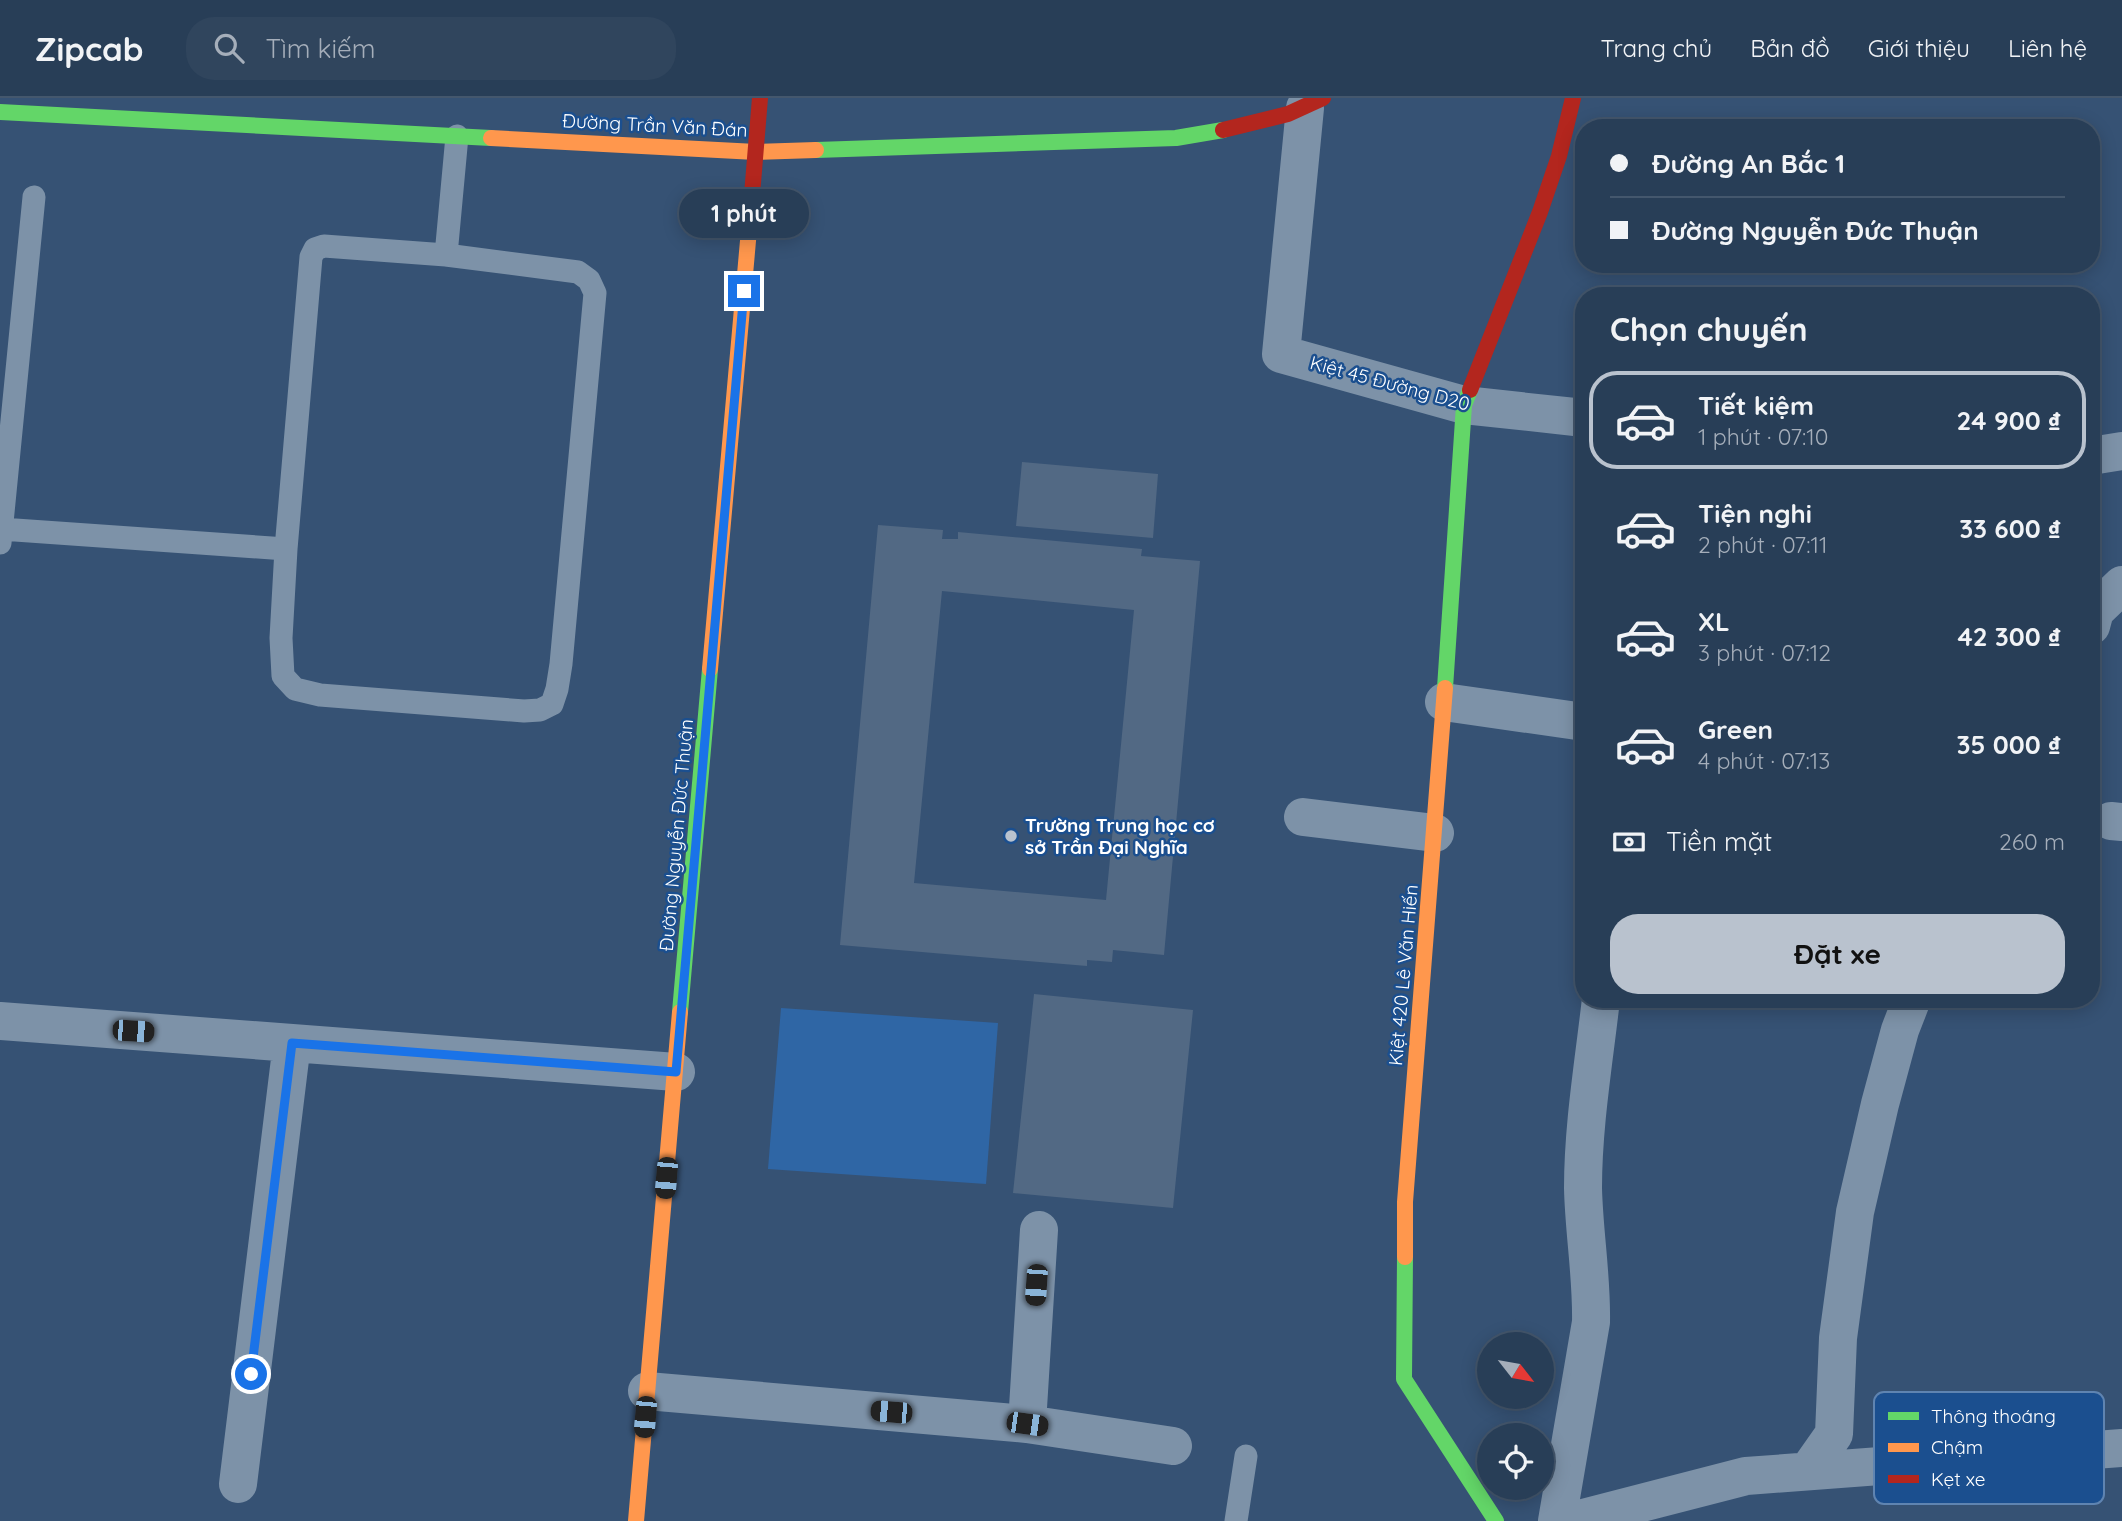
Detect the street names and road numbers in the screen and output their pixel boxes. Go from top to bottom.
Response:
street label: Đường Trần Văn Đán [562,108,748,142]
street label: Kiệt 45 Đường D20 [1307,350,1473,416]
street label: Đường Nguyễn Đức Thuận [654,718,698,952]
street label: Kiệt 420 Lê Văn Hiến [1383,883,1423,1067]

